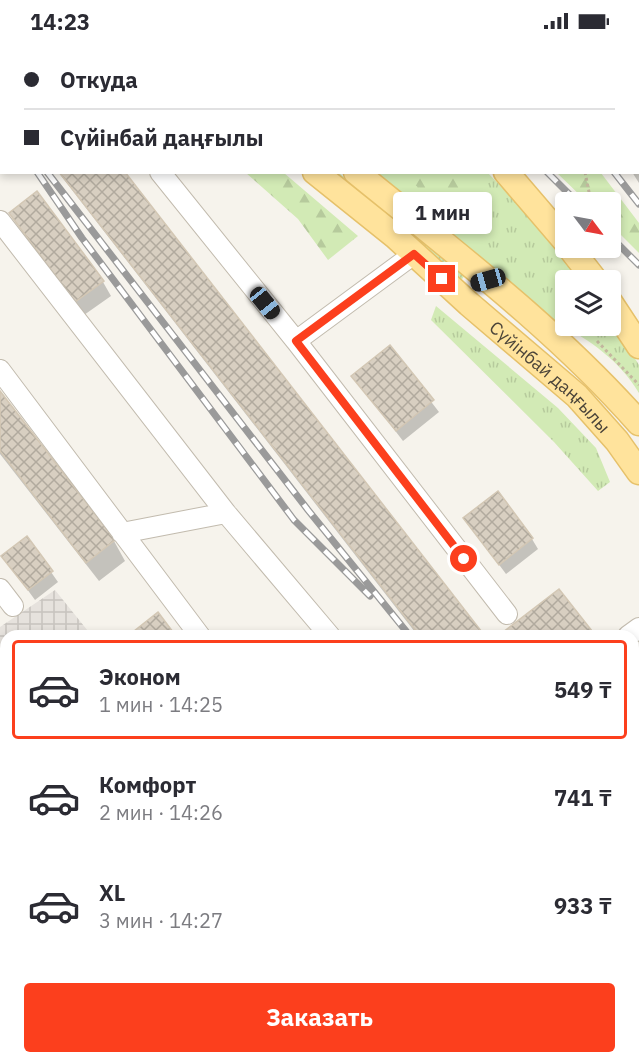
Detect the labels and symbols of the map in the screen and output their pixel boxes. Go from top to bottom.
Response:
callout: 1 мин [392,192,492,234]
north arrow [555,192,621,258]
route end [428,265,455,292]
car [468,266,508,294]
car [247,283,283,323]
street label: Сүйінбай даңғылы [485,315,616,437]
route start [450,545,477,572]

